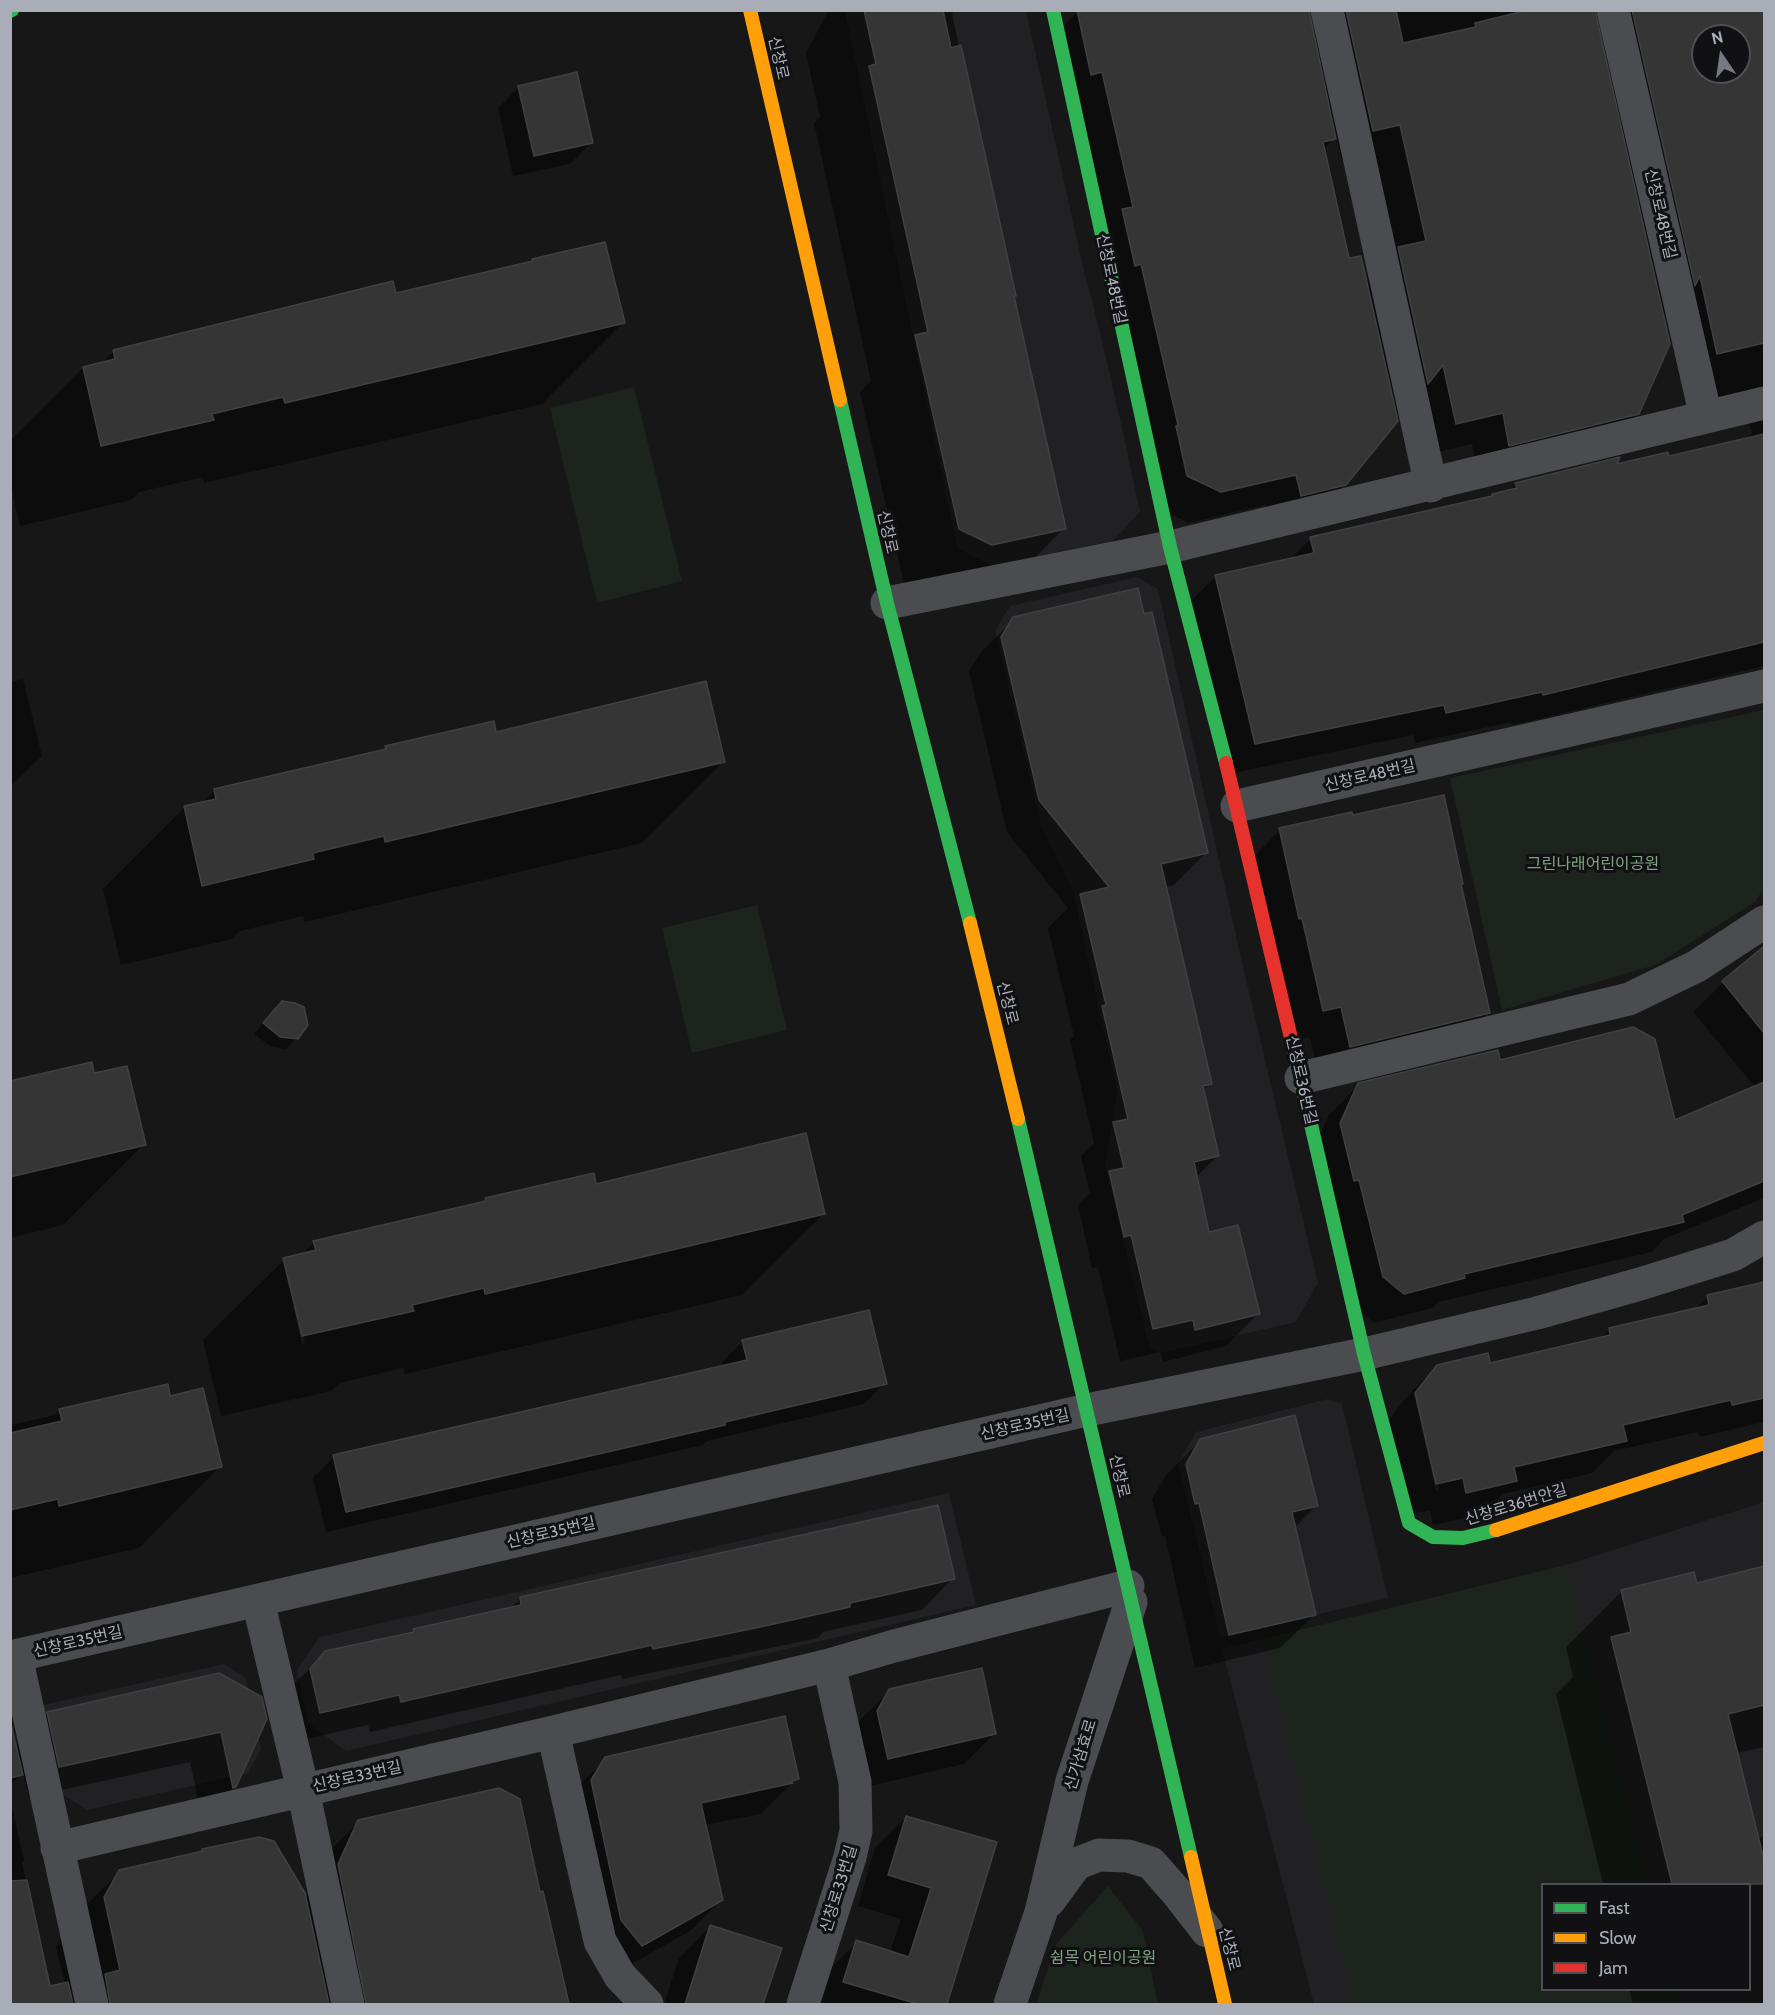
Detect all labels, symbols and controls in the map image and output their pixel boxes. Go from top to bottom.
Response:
north arrow [1691,24,1751,84]
text: N [1710,27,1725,48]
street label: 신창로 [764,34,792,82]
street label: 신창로48번길 [1640,167,1680,261]
street label: 신창로48번길 [1092,232,1130,326]
street label: 신창로 [873,508,901,556]
street label: 신창로48번길 [1323,756,1417,796]
park label: 그린나래어린이공원 [1527,854,1659,874]
street label: 신창로 [992,979,1022,1027]
street label: 신창로36번길 [1281,1033,1321,1127]
street label: 신창로35번길 [979,1405,1071,1445]
street label: 신창로 [1105,1452,1133,1500]
street label: 신창로36번안길 [1462,1480,1570,1530]
street label: 신창로35번길 [505,1513,597,1553]
street label: 신창로35번길 [32,1622,124,1662]
street label: 신가삼효로 [1061,1717,1101,1793]
street label: 신창로33번길 [311,1757,403,1797]
street label: 신창로33번길 [817,1843,861,1935]
legend [1541,1883,1751,1991]
text: Fast [1599,1897,1630,1919]
street label: 신창로 [1214,1925,1244,1973]
text: Slow [1599,1927,1636,1949]
park label: 쉼목 어린이공원 [1050,1948,1156,1968]
text: Jam [1599,1957,1628,1979]

